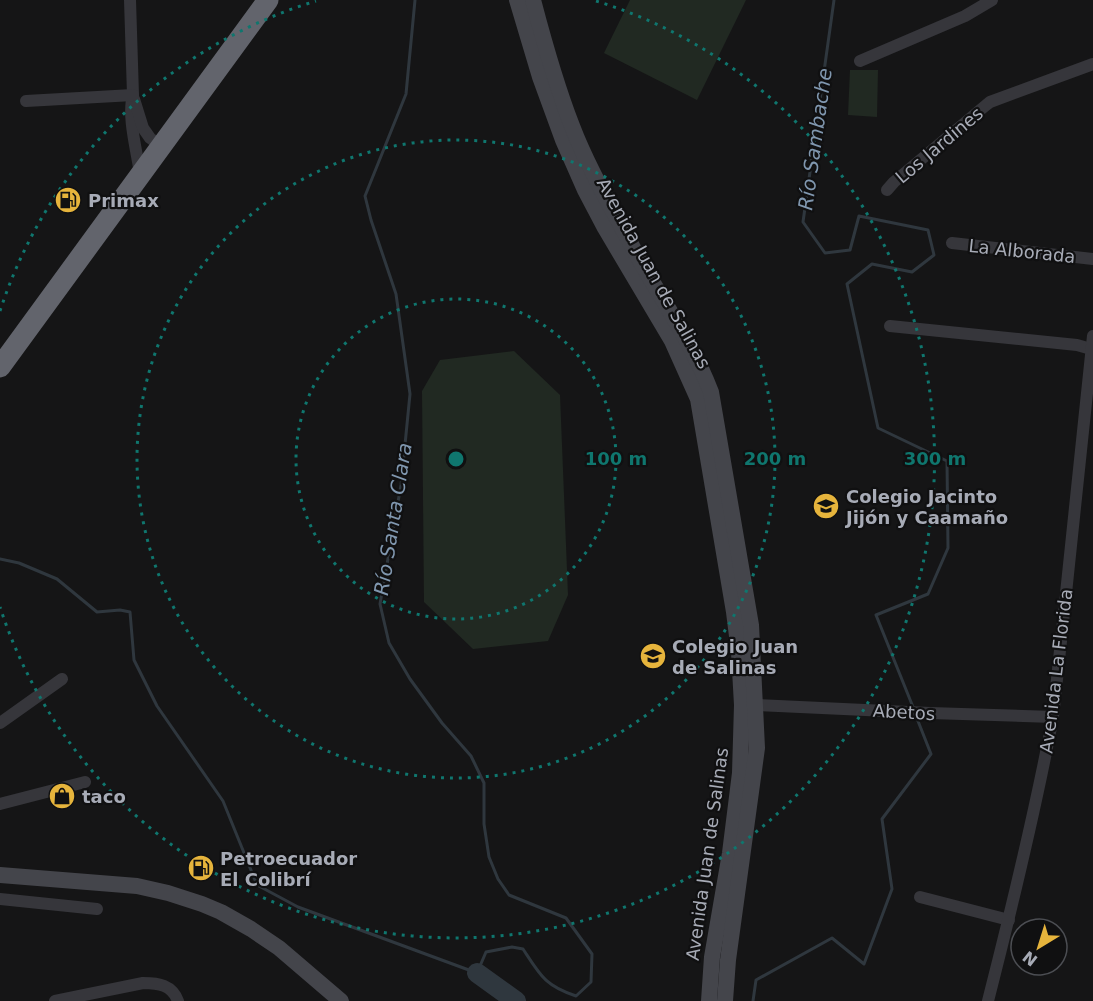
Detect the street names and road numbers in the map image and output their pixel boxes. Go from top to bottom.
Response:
street label: Los Jardines [891,102,987,188]
street label: Avenida Juan de Salinas [593,174,715,372]
street label: La Alborada [967,235,1077,267]
street label: Avenida La Florida [1035,588,1077,754]
street label: Abetos [872,700,936,724]
street label: Avenida Juan de Salinas [682,746,732,962]

